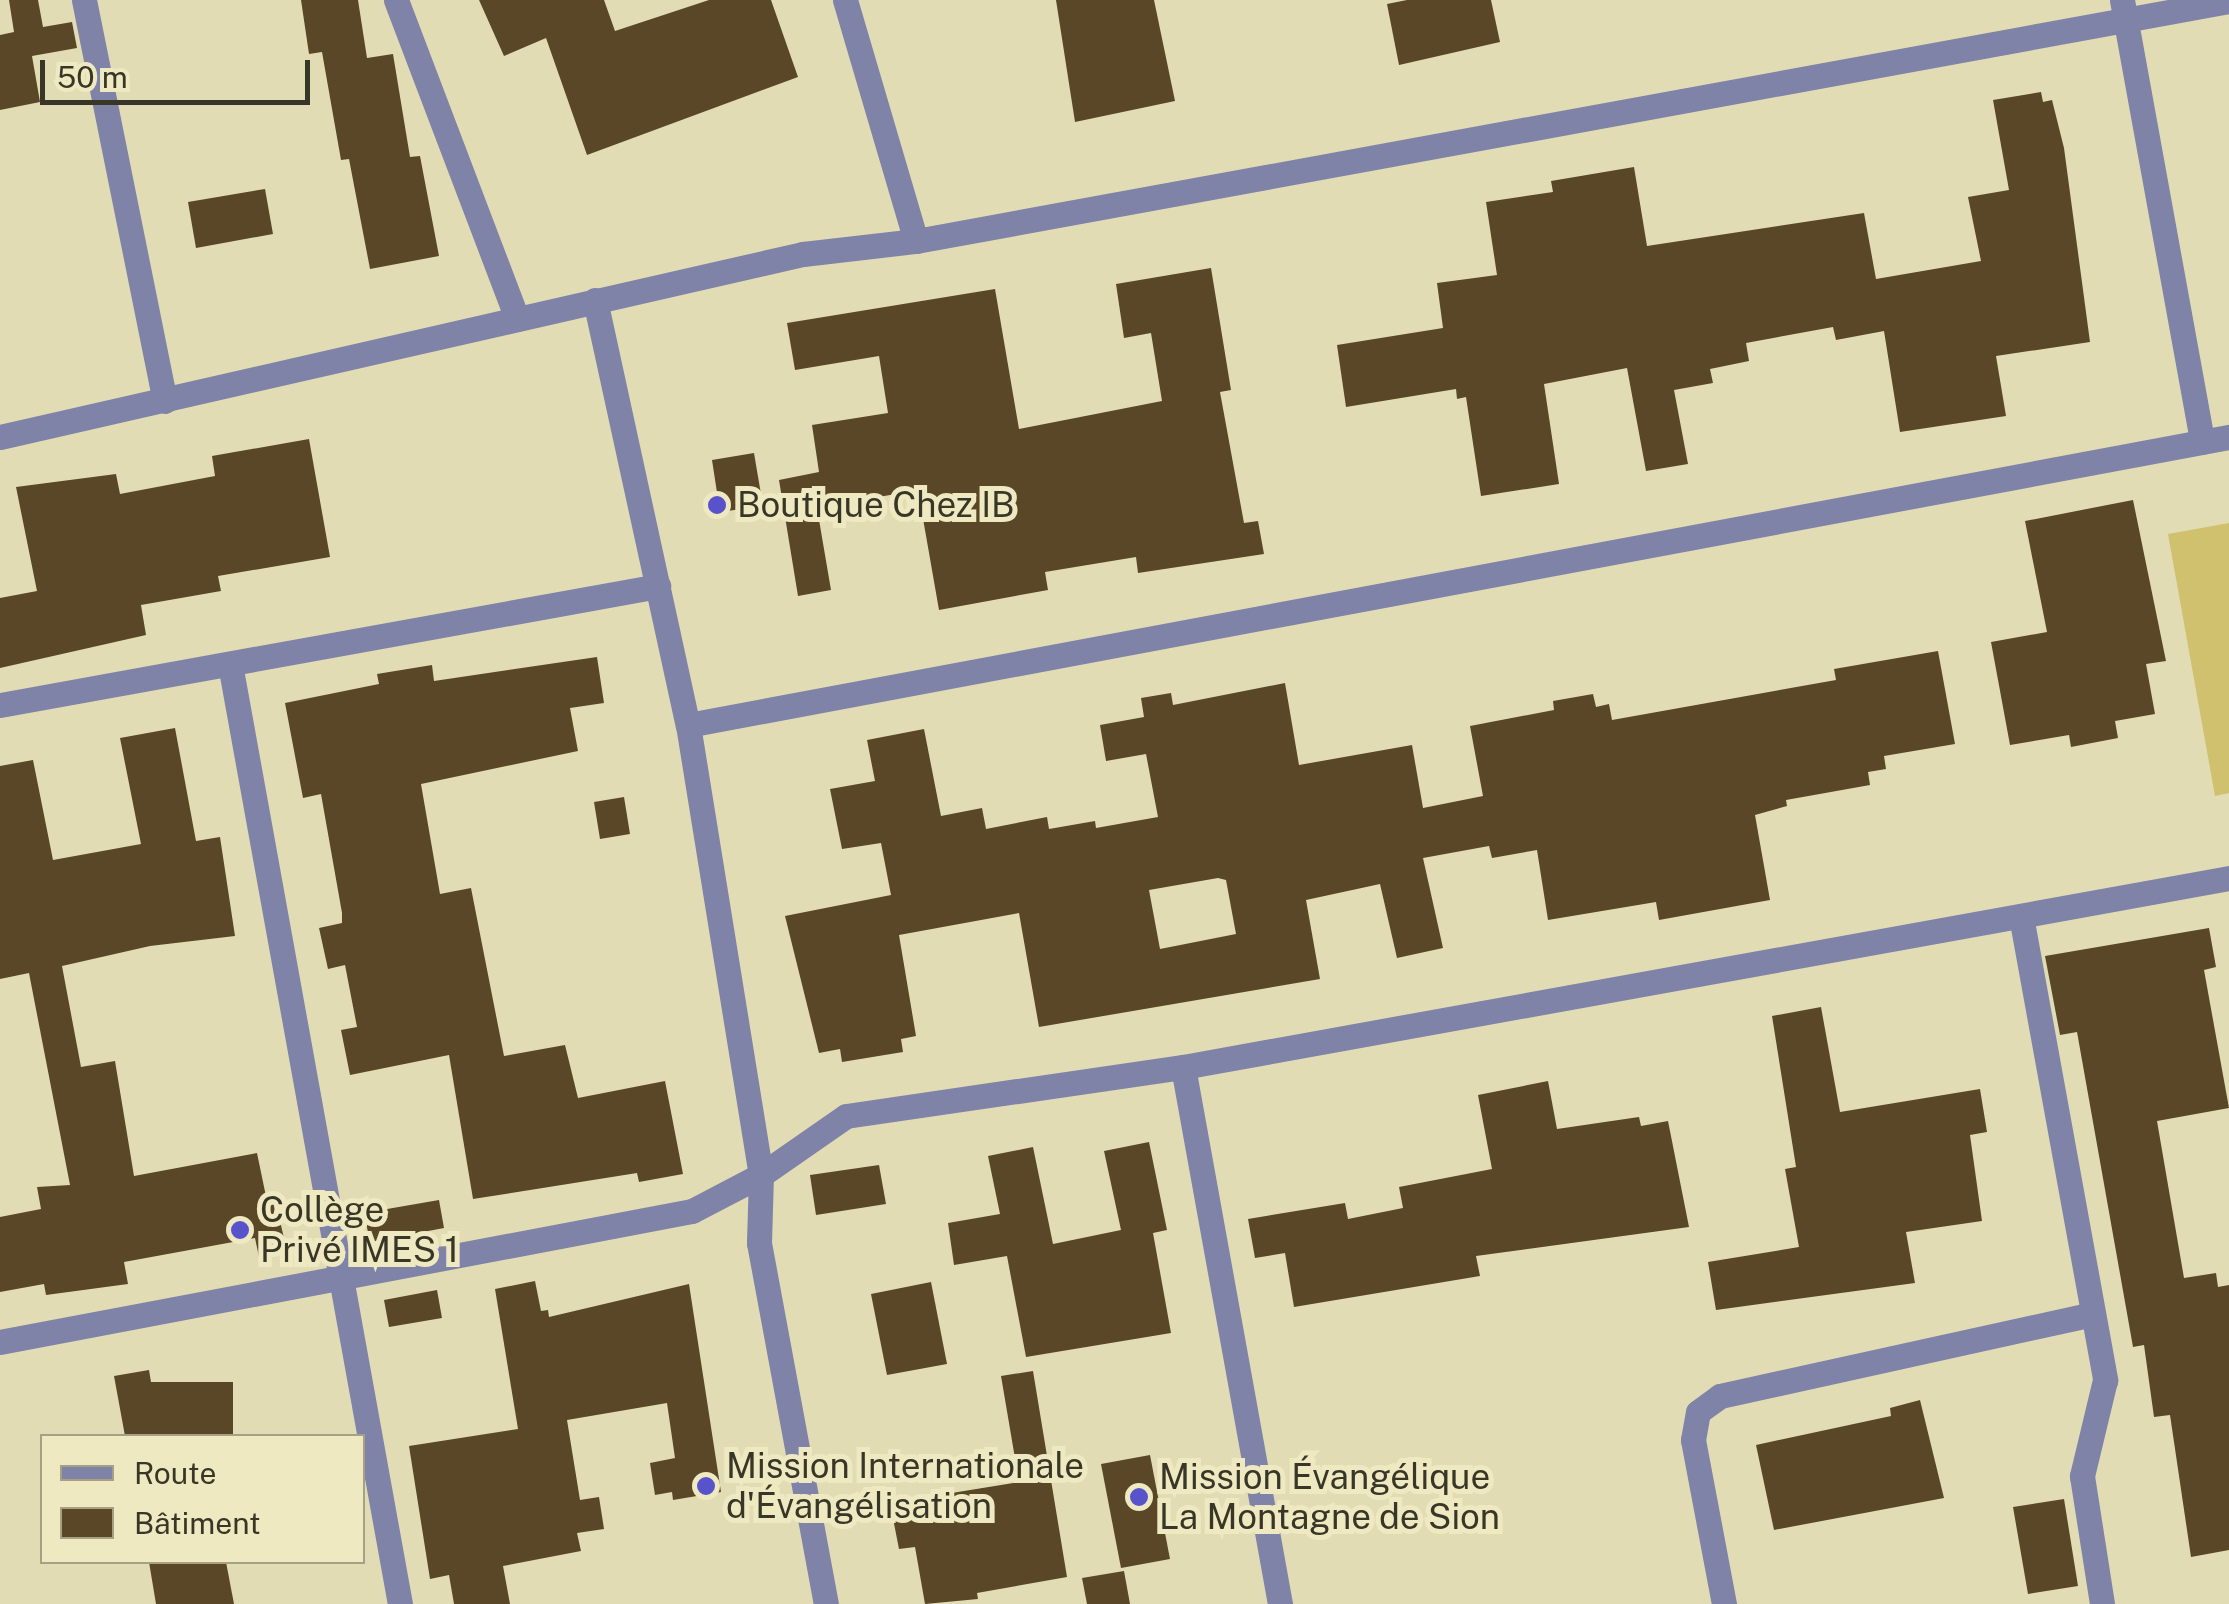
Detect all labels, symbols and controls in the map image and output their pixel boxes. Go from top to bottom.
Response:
scale bar [45,40,315,102]
text: 50 m [57,59,128,95]
place label: Boutique Chez IB [737,484,1015,526]
marker: Boutique Chez IB [706,494,728,516]
place label: Collège Privé IMES 1 [260,1189,459,1271]
marker: Collège Privé IMES 1 [229,1219,251,1241]
legend [40,1434,365,1564]
place label: Mission Internationale d'Évangélisation [726,1445,1084,1527]
text: Route [134,1455,216,1491]
place label: Mission Évangélique La Montagne de Sion [1159,1456,1501,1538]
marker: Mission Internationale d'Évangélisation [695,1475,717,1497]
marker: Mission Évangélique La Montagne de Sion [1128,1486,1150,1508]
text: Bâtiment [134,1505,261,1541]

